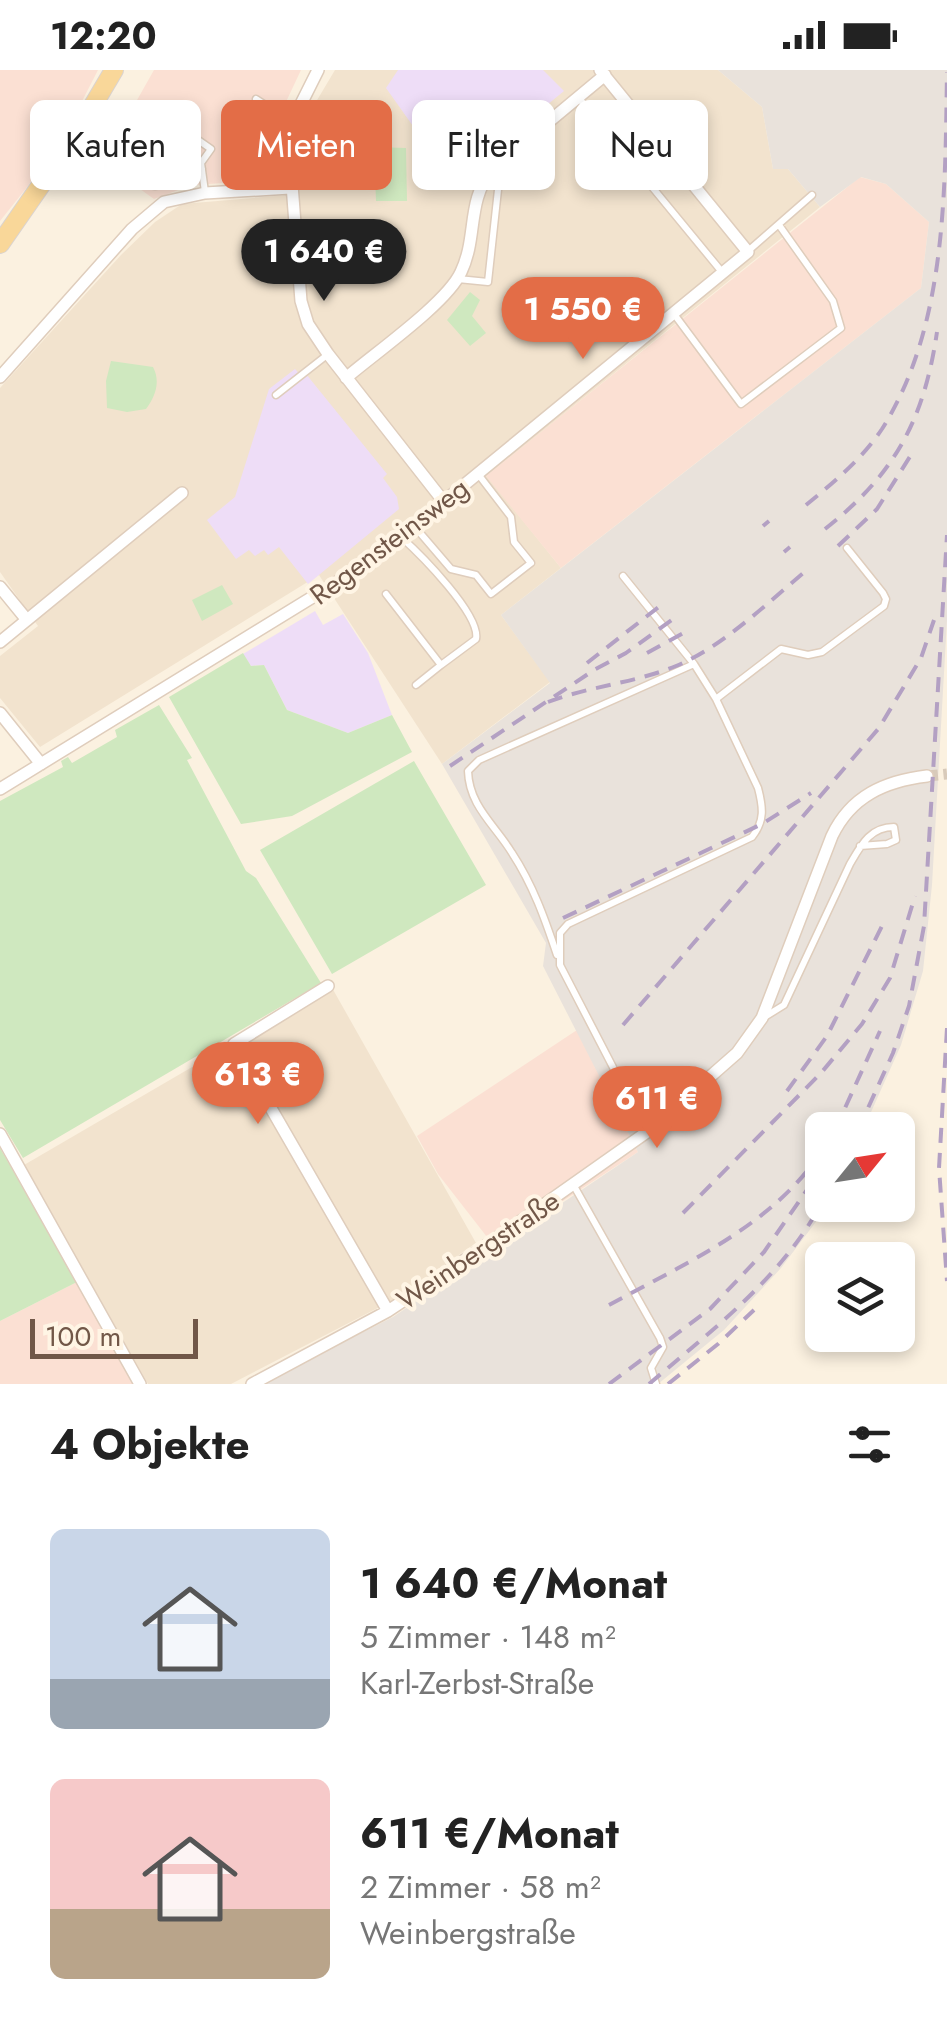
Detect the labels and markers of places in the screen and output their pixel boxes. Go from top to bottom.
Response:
pin: 1 640 € [232,219,416,304]
pin: 1 550 € [491,277,675,362]
pin: 613 € [188,1042,328,1127]
pin: 611 € [587,1066,727,1151]

